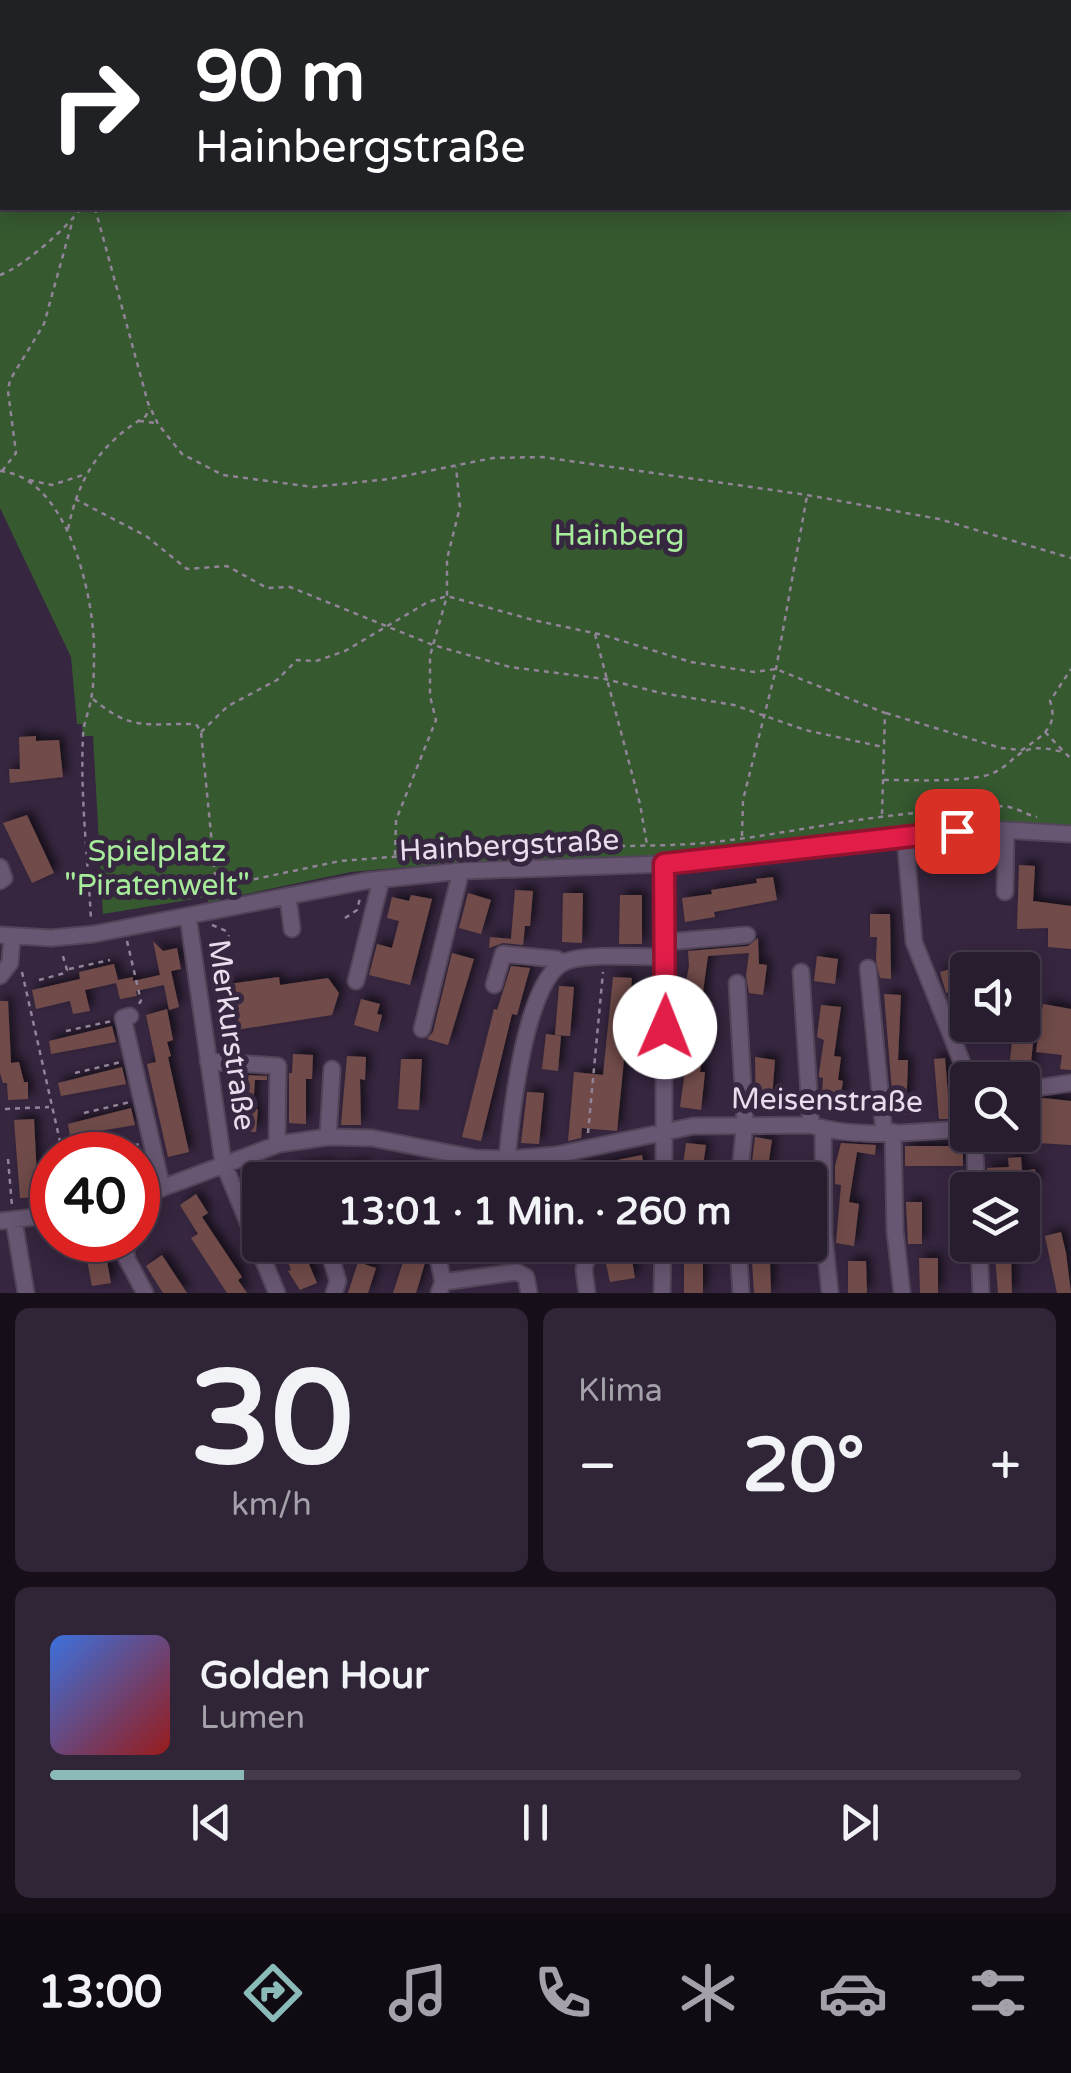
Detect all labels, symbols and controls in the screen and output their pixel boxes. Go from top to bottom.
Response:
text: 90 m [195,36,365,120]
icon: right [30,40,160,170]
text: Hainbergstraße [195,121,526,175]
park label: Hainberg [553,517,685,554]
pin [915,789,1000,874]
icon: arrive [930,804,985,859]
street label: Hainbergstraße [398,821,620,870]
park label: Spielplatz "Piratenwelt" [64,833,250,904]
street label: Merkurstraße [200,937,263,1133]
map controls [950,952,1040,1262]
button: sound [950,952,1040,1042]
position arrow [613,975,717,1079]
button: search [950,1062,1040,1152]
street label: Meisenstraße [731,1080,923,1121]
speed limit sign: 40 [30,1132,160,1262]
button: layers [950,1172,1040,1262]
text: 13:01 · 1 Min. · 260 m [338,1189,731,1235]
text: 30 [190,1343,353,1499]
text: Klima [578,1372,663,1410]
text: 20° [742,1421,865,1511]
text: − [578,1434,617,1500]
text: + [990,1434,1021,1500]
text: km/h [231,1486,312,1524]
text: Golden Hour [200,1653,429,1699]
text: Lumen [200,1699,305,1737]
icon: previous [184,1795,239,1850]
icon: pause [508,1795,563,1850]
icon: next [832,1795,887,1850]
icon: directions [238,1958,308,2028]
icon: music [383,1958,453,2028]
icon: phone [528,1958,598,2028]
icon: climate [673,1958,743,2028]
icon: car [818,1958,888,2028]
icon: filters [963,1958,1033,2028]
text: 13:00 [38,1966,162,2020]

